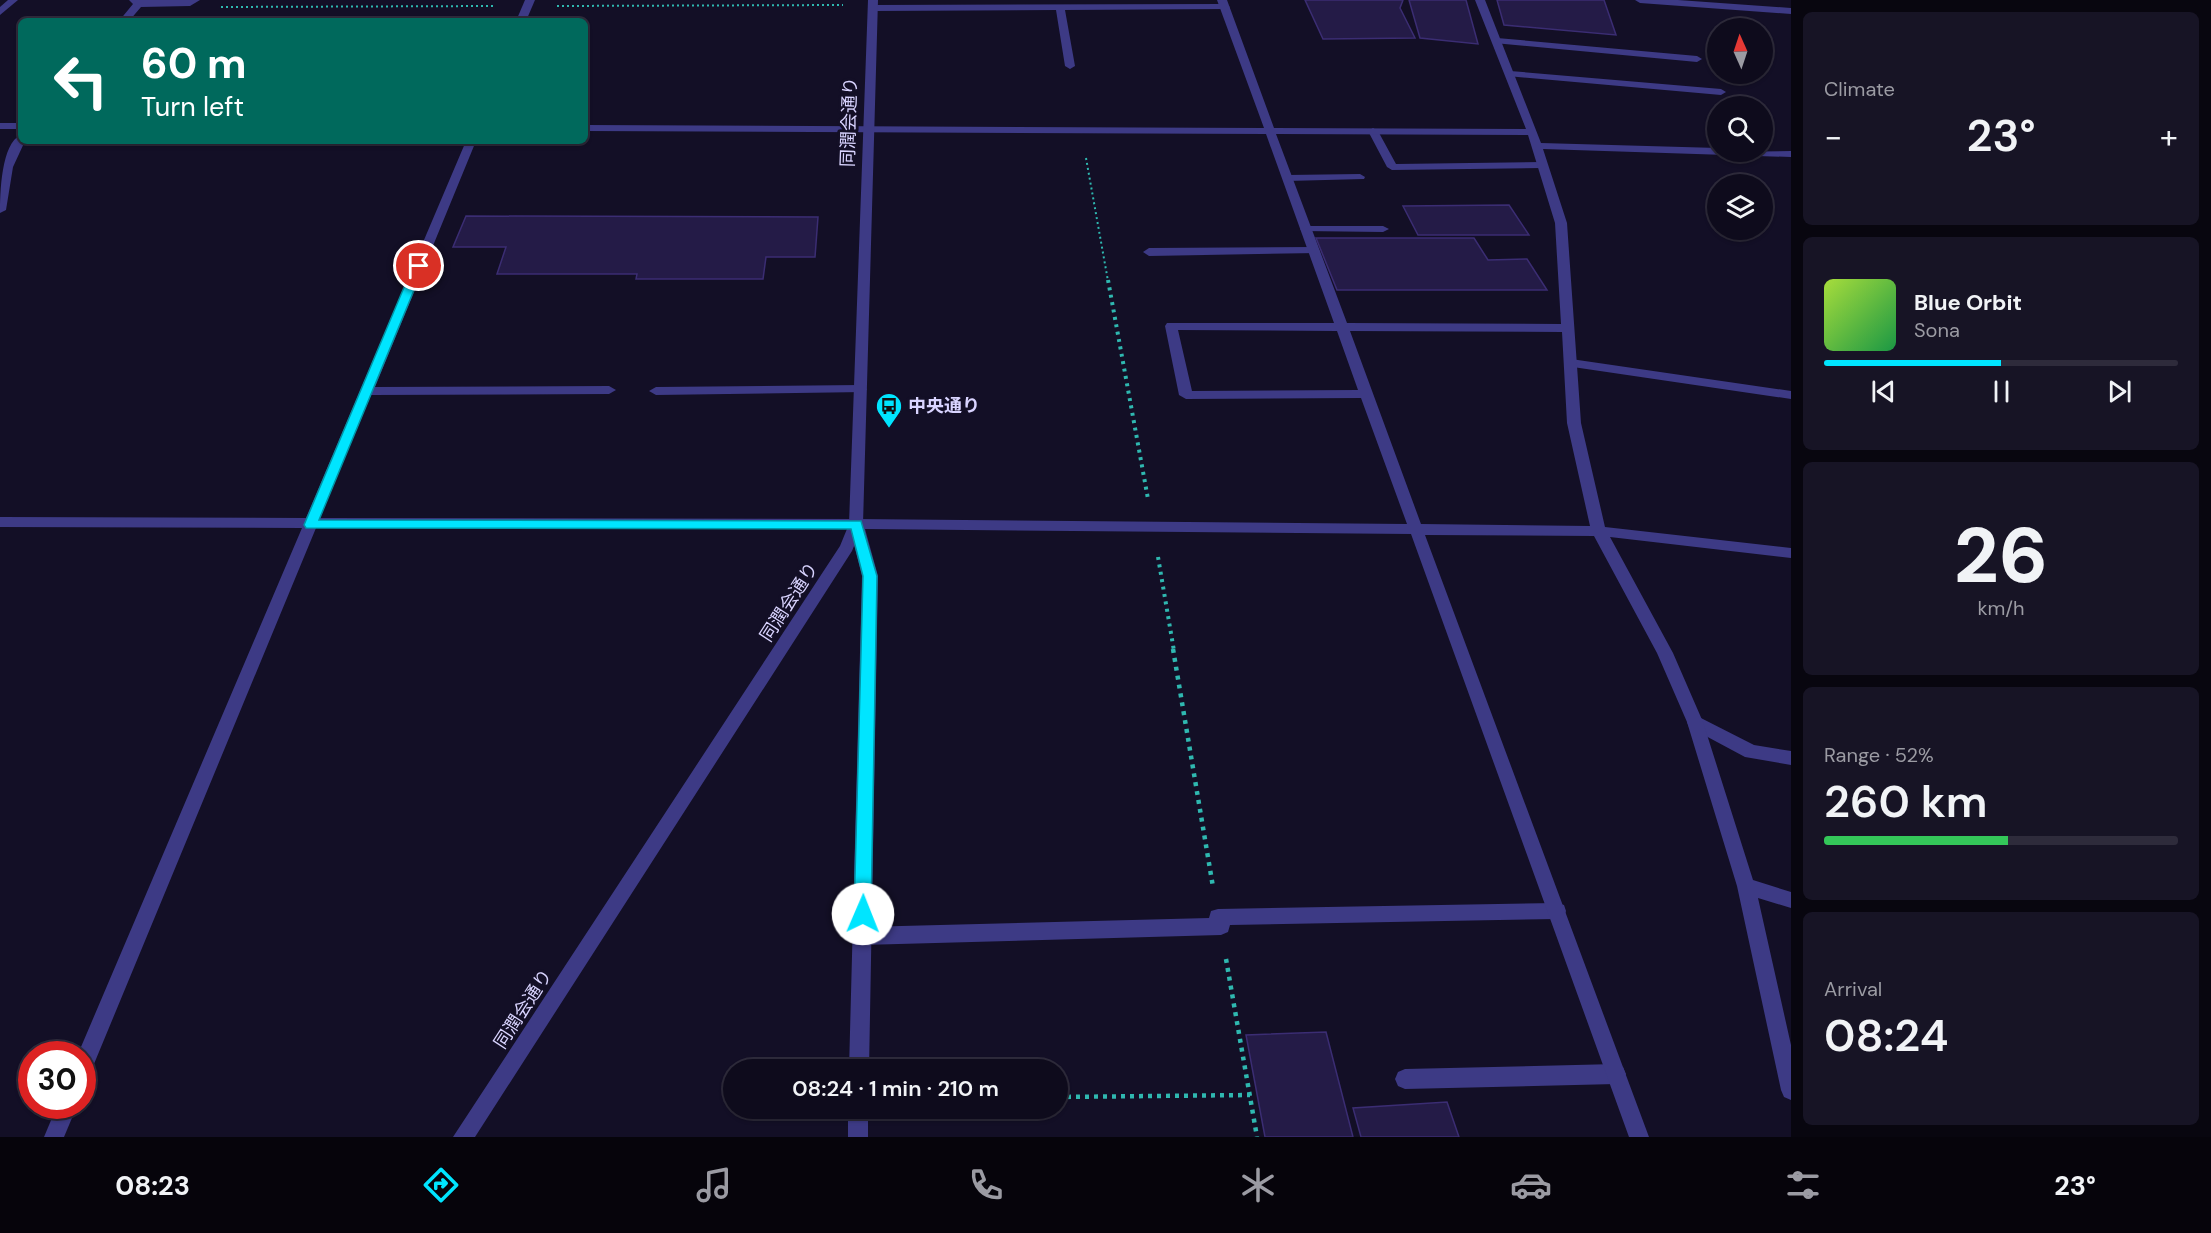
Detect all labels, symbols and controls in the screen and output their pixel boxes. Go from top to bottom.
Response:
north arrow [1707,18,1773,84]
map controls [1707,18,1773,240]
text: 60 m [141,36,247,91]
icon: left [42,42,120,120]
text: Climate [1824,76,1895,102]
street label: 同潤会通り [835,77,863,167]
text: Turn left [141,89,244,124]
button: search [1707,96,1773,162]
text: 23° [1967,106,2036,165]
text: − [1824,115,1842,158]
text: + [2160,115,2178,158]
button: layers [1707,174,1773,240]
pin [393,240,444,291]
icon: arrive [402,249,435,282]
text: Blue Orbit [1914,288,2022,317]
text: Sona [1914,317,1960,343]
icon: previous [1867,375,1900,408]
icon: pause [1985,375,2018,408]
icon: next [2103,375,2136,408]
bus stop icon: 中央通り [874,391,904,429]
place label: 中央通り [908,394,980,418]
text: 26 [1954,505,2048,606]
street label: 同潤会通り [754,558,824,646]
text: km/h [1977,595,2025,621]
text: Range · 52% [1824,742,1934,768]
text: 260 km [1824,772,1988,831]
position arrow [831,882,895,946]
street label: 同潤会通り [488,965,558,1053]
text: Arrival [1824,976,1882,1002]
text: 08:24 [1824,1006,1949,1065]
speed limit sign: 30 [18,1041,96,1119]
text: 08:24 · 1 min · 210 m [792,1074,999,1103]
icon: directions [420,1164,462,1206]
icon: music [693,1164,735,1206]
icon: phone [965,1164,1007,1206]
icon: climate [1237,1164,1279,1206]
icon: car [1510,1164,1552,1206]
icon: filters [1782,1164,1824,1206]
text: 08:23 [115,1168,190,1203]
text: 23° [2054,1168,2096,1203]

